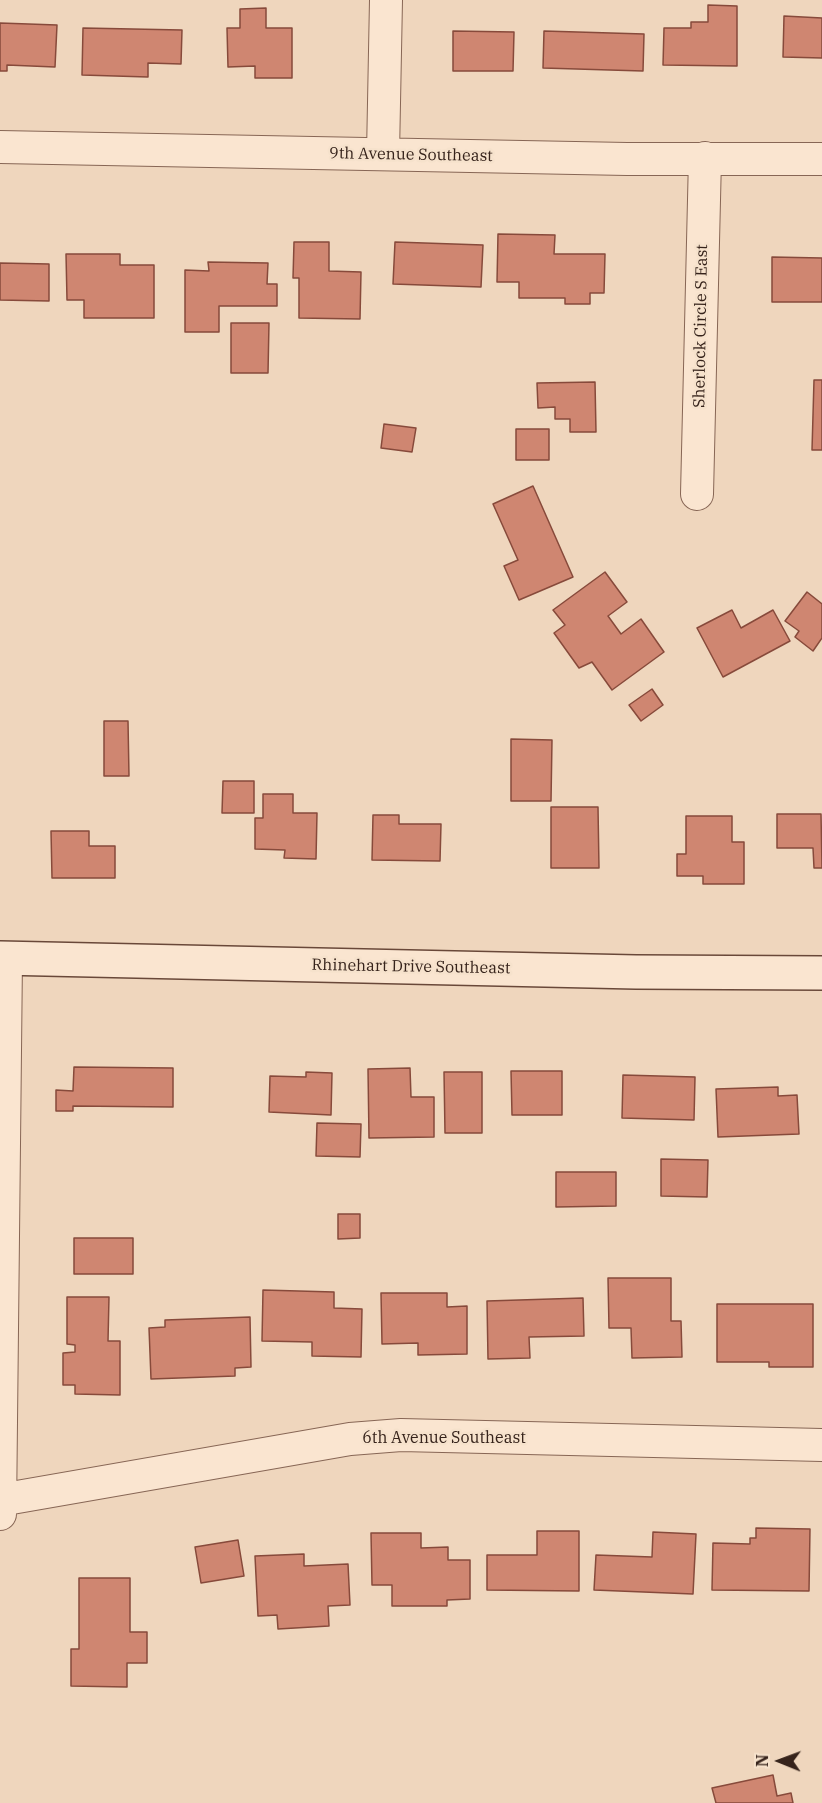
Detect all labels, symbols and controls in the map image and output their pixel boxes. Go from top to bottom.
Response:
street label: 9th Avenue Southeast [329,144,493,166]
street label: Sherlock Circle S East [690,244,712,408]
street label: Rhinehart Drive Southeast [311,956,511,978]
street label: 6th Avenue Southeast [362,1428,526,1448]
north arrow [750,1731,810,1791]
text: N [752,1754,772,1767]

